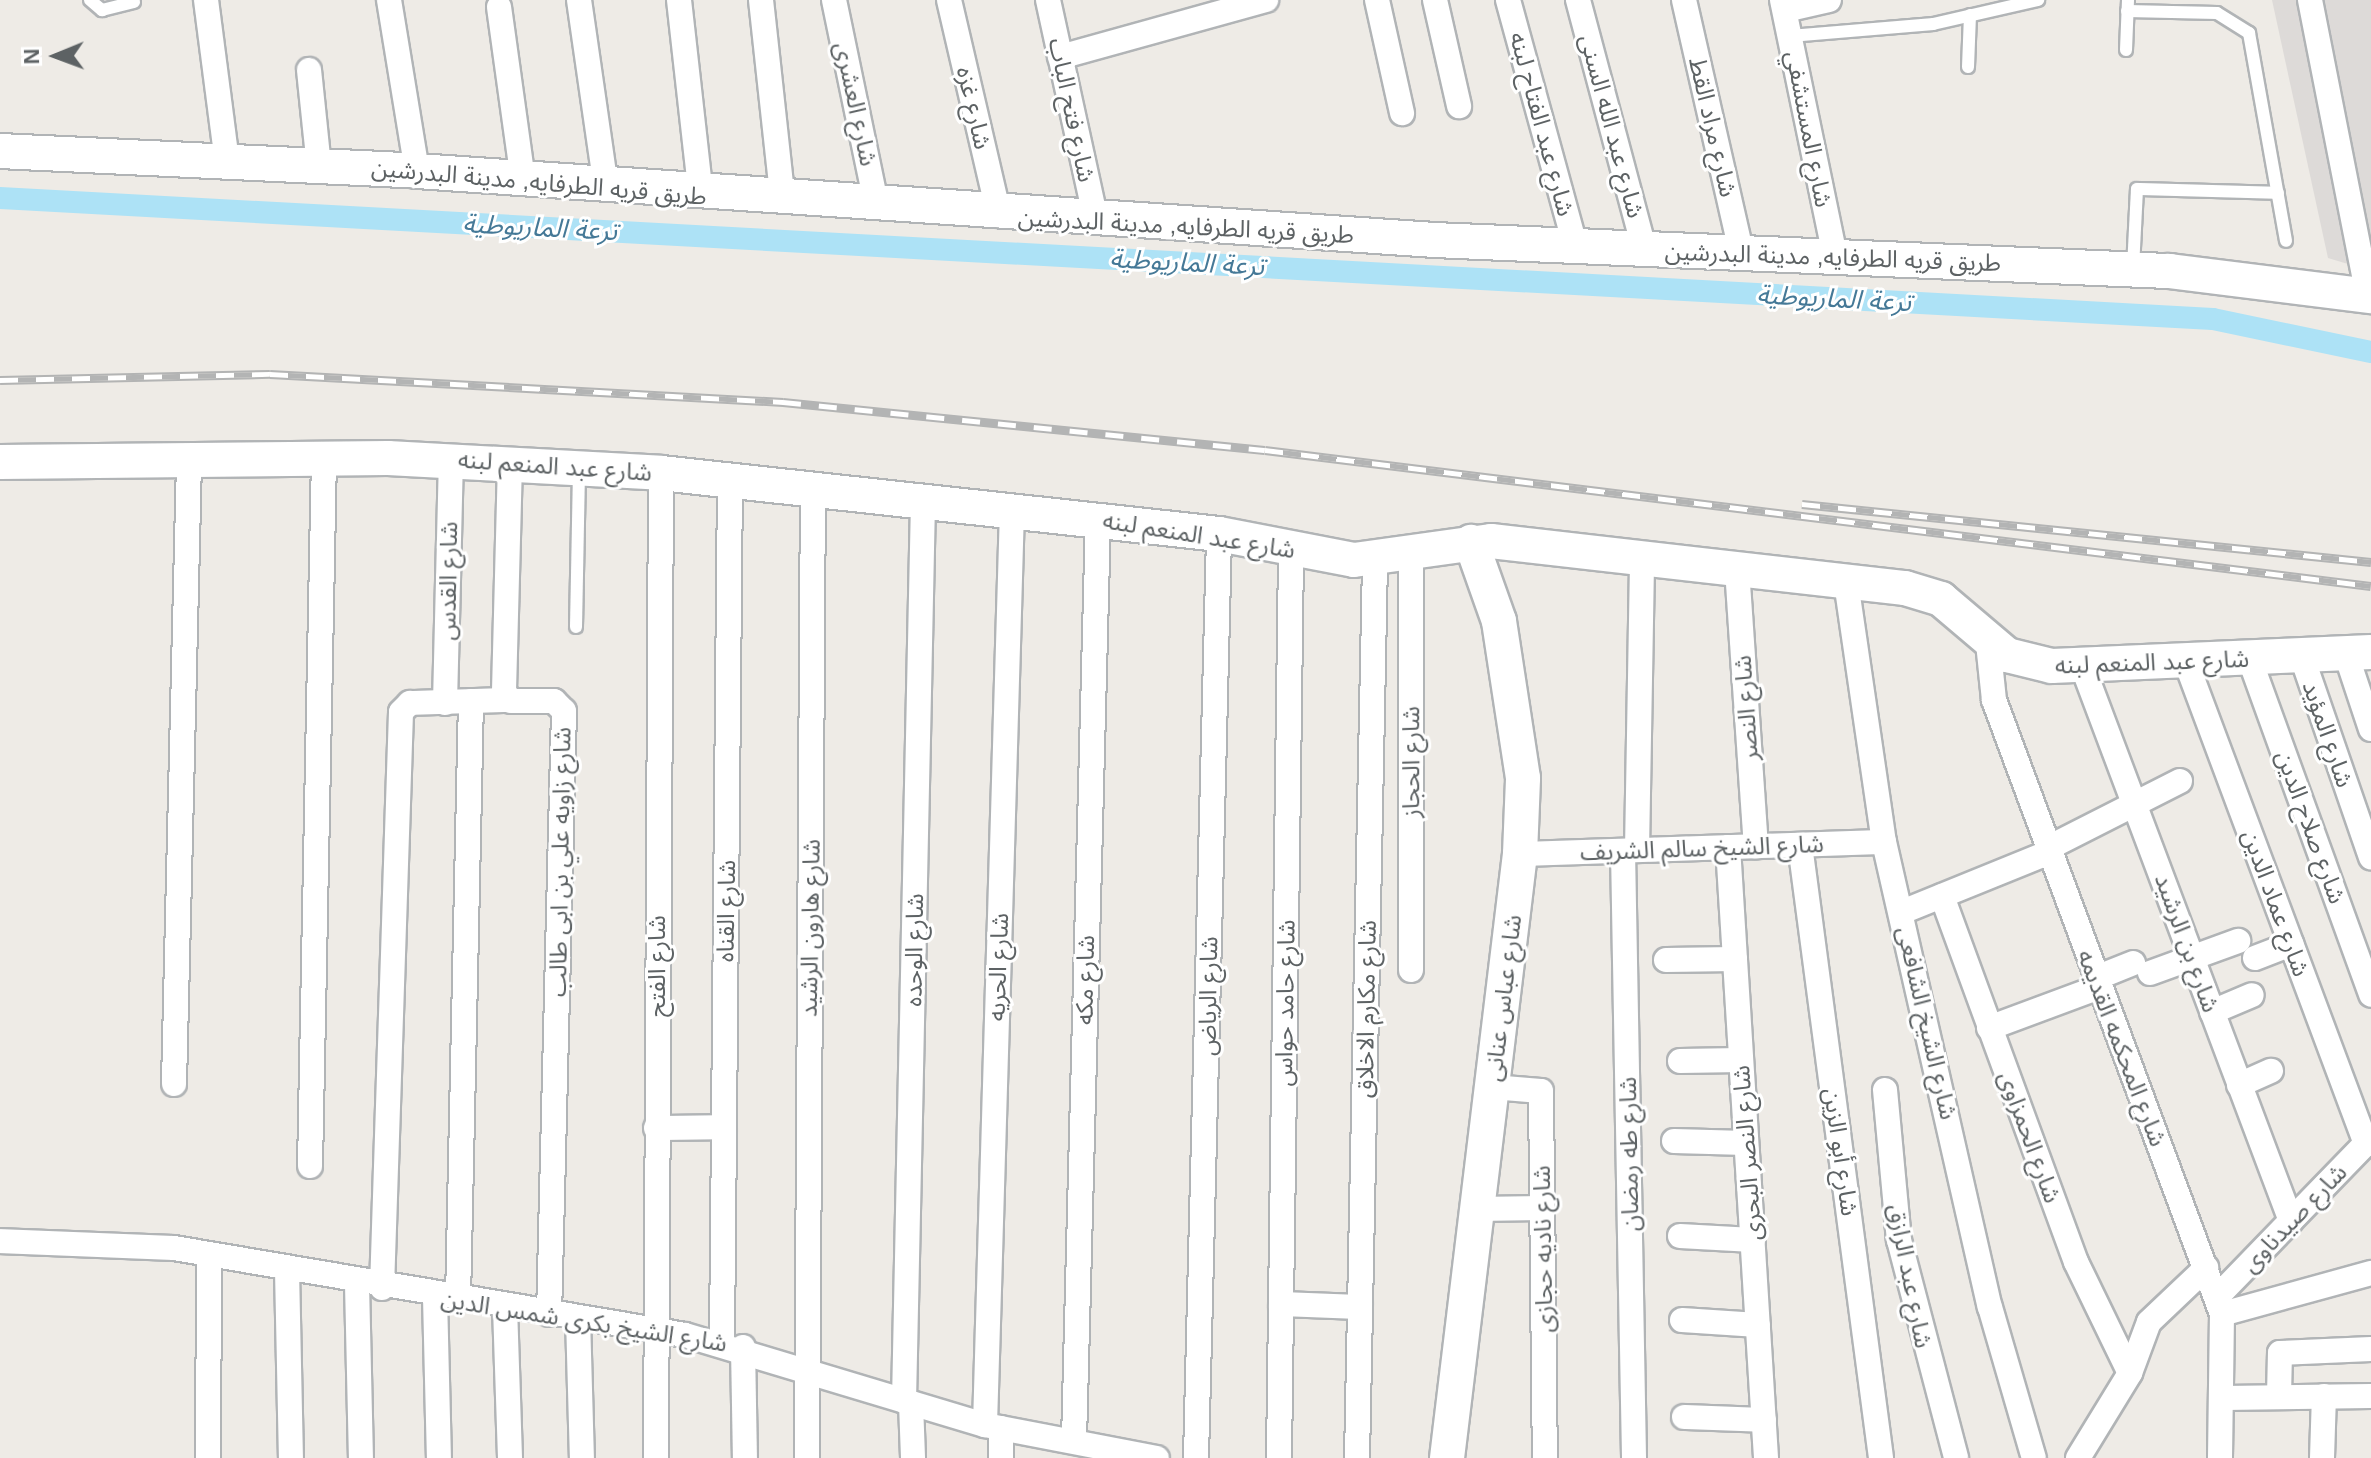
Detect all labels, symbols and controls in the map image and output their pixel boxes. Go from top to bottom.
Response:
north arrow [16,16,96,96]
street label: شارع عبد الفتاح لبنه [1504,29,1580,219]
street label: شارع عبد الله السنى [1574,31,1650,221]
street label: شارع فتح الباب [1043,35,1101,185]
street label: شارع العشرى [829,39,883,169]
text: N [19,48,44,65]
street label: شارع المستشفي [1780,48,1838,210]
street label: شارع مراد القط [1683,54,1743,200]
street label: شارع غزه [951,64,997,152]
street label: طريق قريه الطرفايه, مدينة البدرشين [370,153,708,211]
street label: طريق قريه الطرفايه, مدينة البدرشين [1017,203,1355,249]
water label: ترعة الماريوطية [462,208,618,248]
street label: طريق قريه الطرفايه, مدينة البدرشين [1664,237,2002,277]
water label: ترعة الماريوطية [1109,243,1265,283]
water label: ترعة الماريوطية [1756,279,1912,319]
street label: شارع عبد المنعم لبنه [457,445,653,487]
street label: شارع عبد المنعم لبنه [1101,506,1297,564]
street label: شارع القدس [433,521,463,641]
street label: شارع عبد المنعم لبنه [2054,644,2250,680]
street label: شارع النصر [1728,654,1764,762]
street label: شارع المؤيد [2296,677,2360,791]
street label: شارع الحجاز [1397,706,1425,818]
street label: شارع زاويه علي بن ابى طالب [543,727,577,997]
street label: شارع صلاح الدين [2270,746,2352,908]
street label: شارع عماد الدين [2236,826,2316,980]
street label: شارع الشيخ سالم الشريف [1580,829,1824,867]
street label: شارع هارون الرشيد [794,839,826,1017]
street label: شارع القناه [711,860,741,962]
street label: شارع بن الرشيد [2149,870,2225,1016]
street label: شارع الوحده [899,893,929,1007]
street label: شارع الحريه [982,912,1014,1022]
street label: شارع عباس عنانى [1478,913,1528,1083]
street label: شارع الفتح [643,915,671,1017]
street label: شارع حامد حواس [1269,919,1301,1087]
street label: شارع مكارم الاخلاق [1350,920,1382,1098]
street label: شارع الشيخ الشافعى [1891,924,1963,1122]
street label: شارع مكه [1070,935,1100,1025]
street label: شارع الرياض [1193,936,1223,1056]
street label: شارع المحكمه القديمه [2071,946,2173,1150]
street label: شارع النصر البحرى [1727,1064,1767,1242]
street label: شارع الحمزاوى [1993,1067,2067,1207]
street label: شارع طه رمضان [1613,1076,1645,1232]
street label: شارع أبو الزين [1818,1086,1864,1218]
street label: شارع صيدناوى [2235,1158,2353,1278]
street label: شارع ناديه حجازى [1527,1165,1559,1333]
street label: شارع عبد الرازق [1882,1201,1938,1351]
street label: شارع الشيخ بكرى شمس الدين [439,1284,729,1358]

